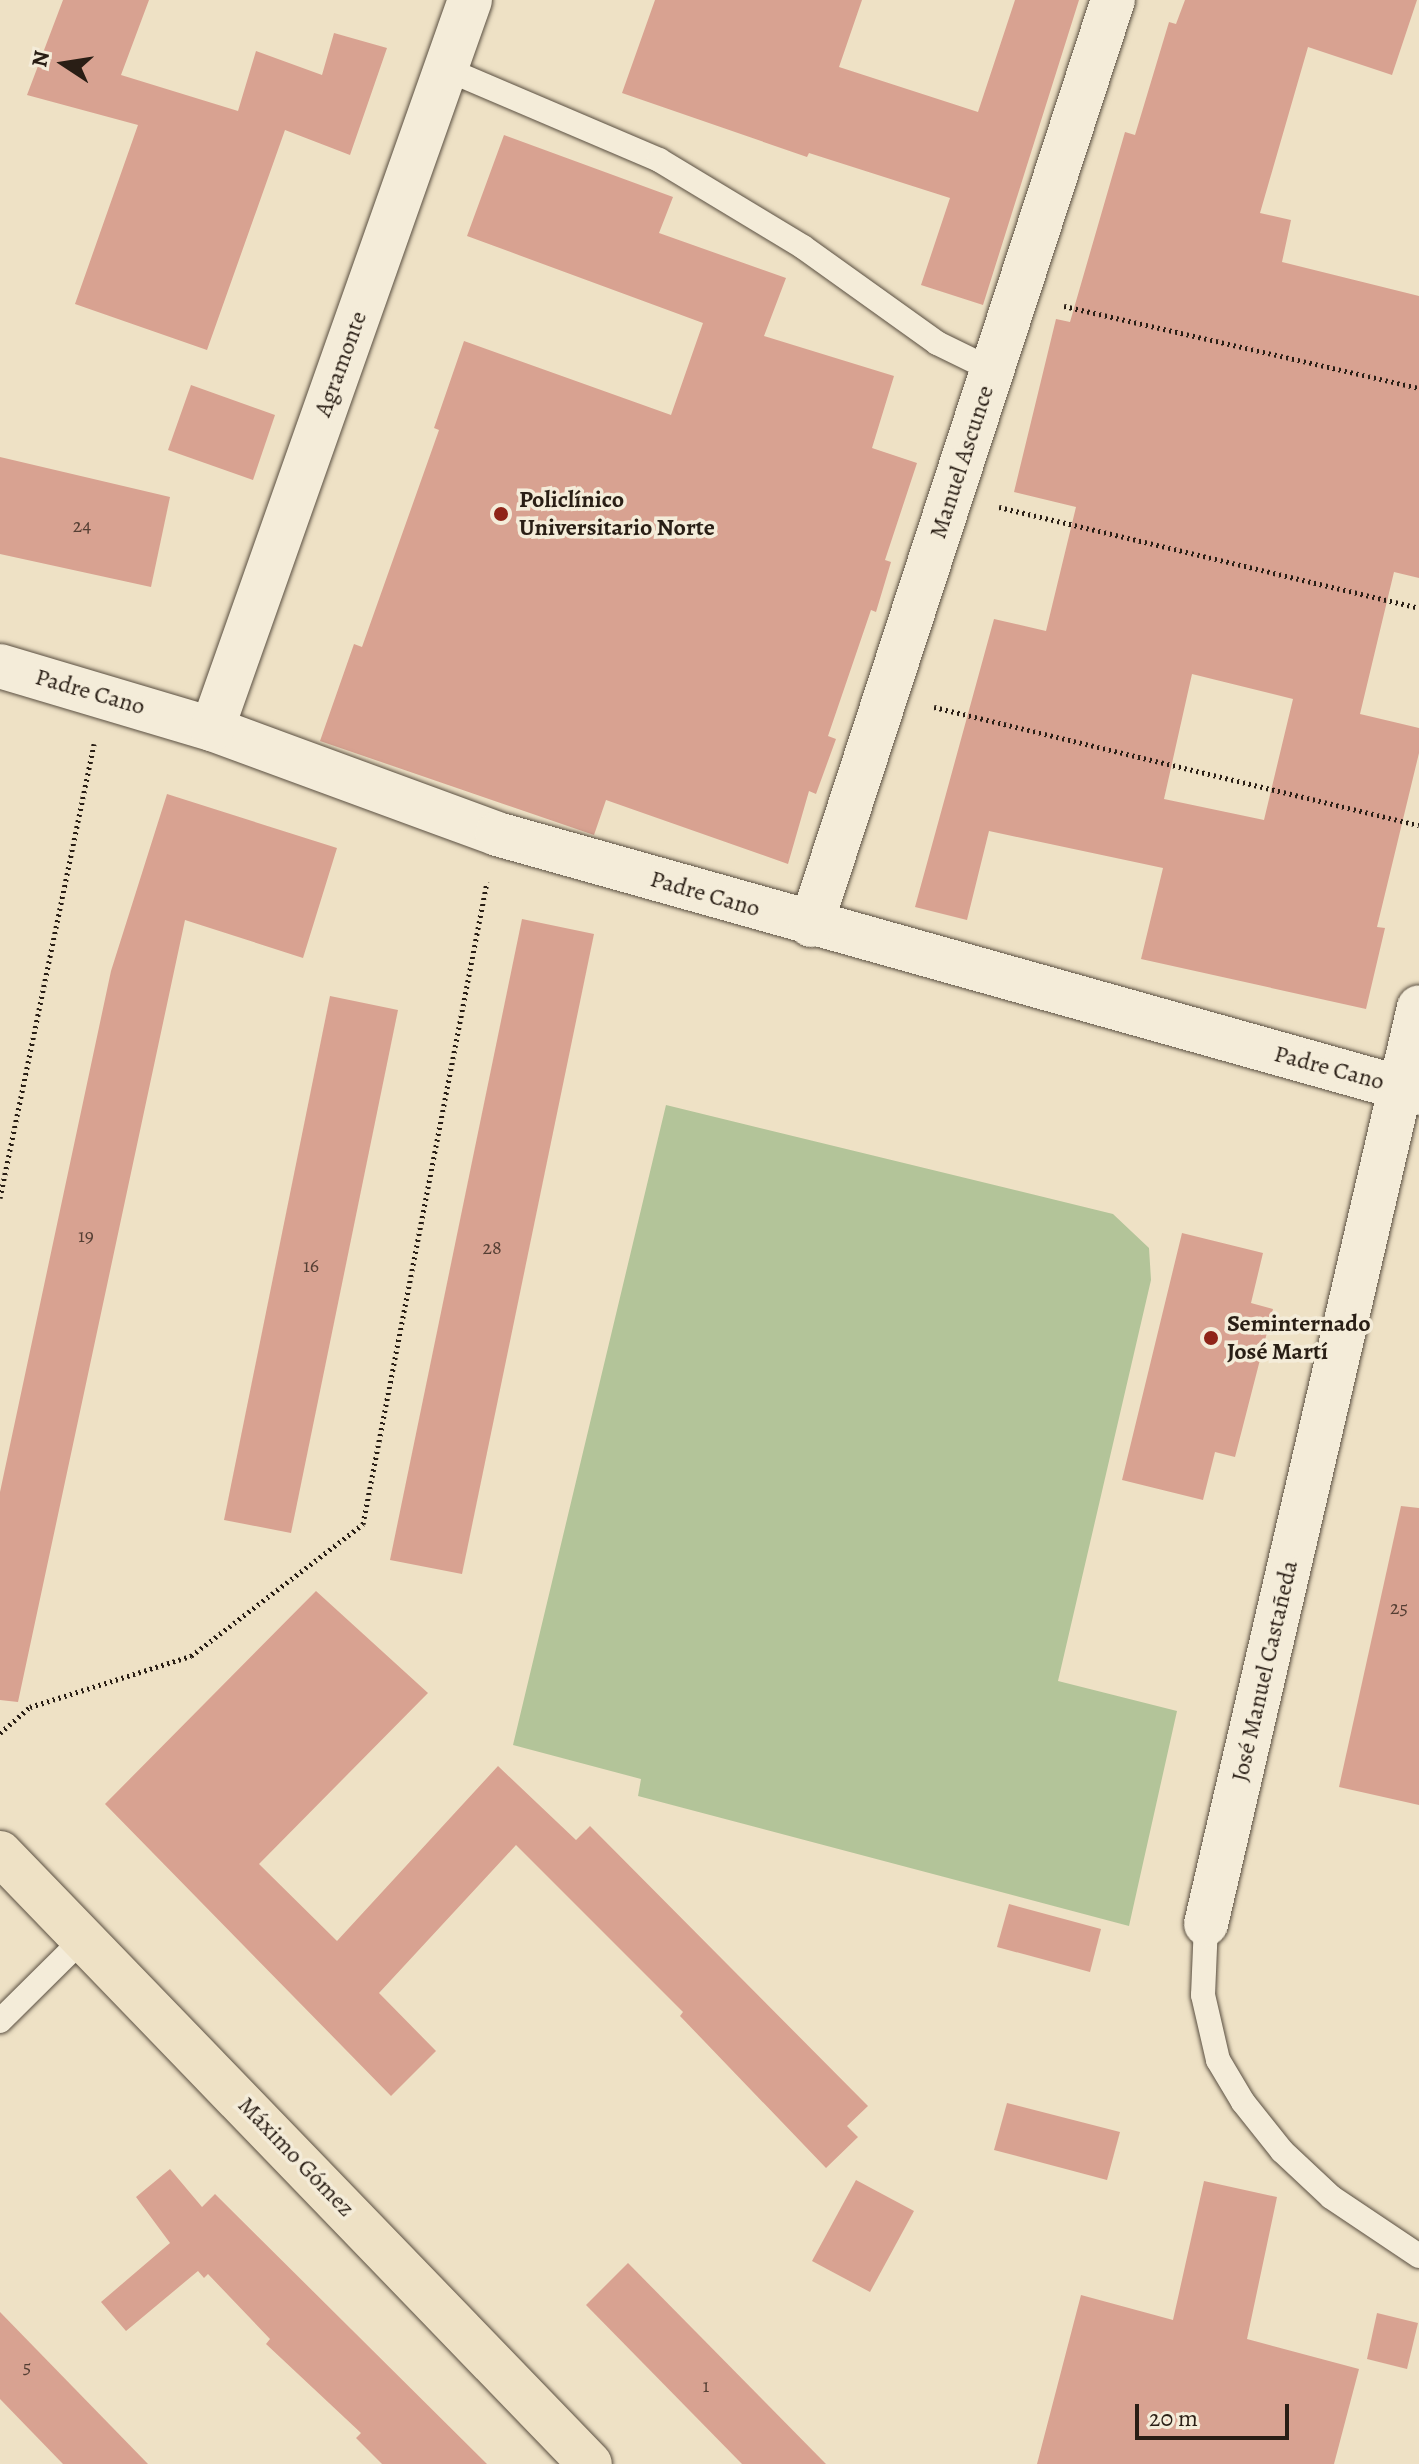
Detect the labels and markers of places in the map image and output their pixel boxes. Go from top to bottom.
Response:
place label: Policlínico Universitario Norte [519,486,715,542]
marker: Policlínico Universitario Norte [490,503,512,525]
place label: Seminternado José Martí [1227,1310,1371,1366]
marker: Seminternado José Martí [1202,1329,1220,1347]

